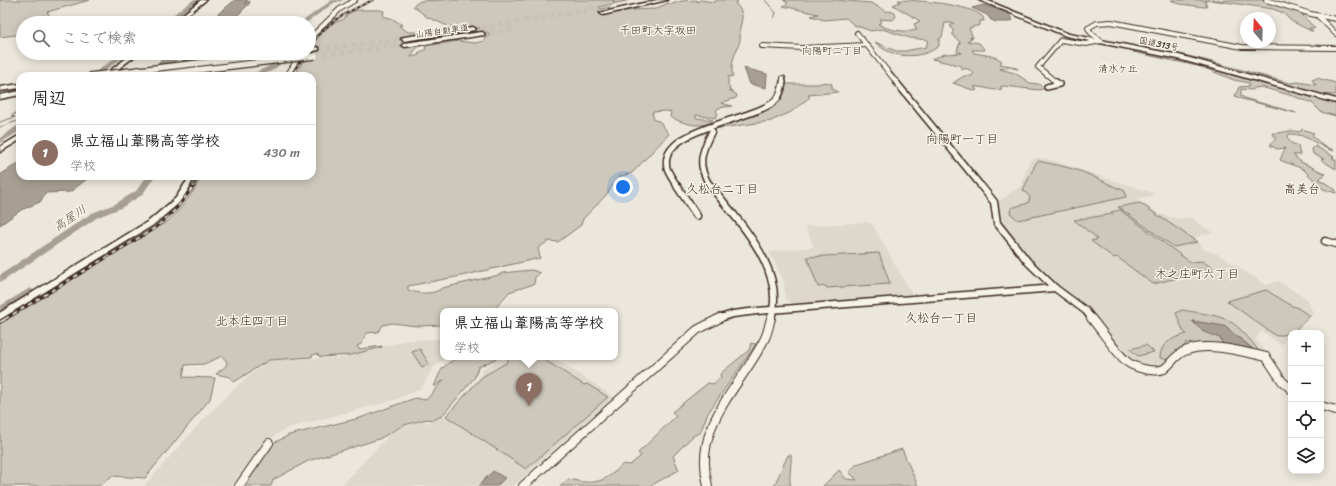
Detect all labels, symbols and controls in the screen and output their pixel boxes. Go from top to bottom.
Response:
north arrow [1240,12,1276,48]
search box [16,16,316,60]
street label: 山陽自動車道 [414,19,470,43]
district label: 千田町大字坂田 [620,21,697,40]
text: ここで検索 [62,25,137,51]
icon: search [30,27,52,49]
street label: 国道313号 [1137,32,1181,56]
district label: 向陽町二丁目 [802,42,862,60]
district label: 清水ケ丘 [1098,60,1138,78]
text: 周辺 [32,83,66,113]
text: 県立福山葦陽高等学校 [70,128,220,154]
district label: 向陽町一丁目 [926,128,998,150]
text: 1 [42,141,48,164]
text: 430 m [263,141,300,164]
text: 学校 [70,154,96,177]
your location [613,177,633,197]
district label: 久松台二丁目 [686,178,758,200]
district label: 高美台 [1284,178,1320,200]
water label: 高屋川 [49,199,91,237]
district label: 木之庄町六丁目 [1155,263,1239,285]
district label: 久松台一丁目 [905,307,977,329]
popup [440,308,618,360]
district label: 北本庄四丁目 [216,310,288,332]
text: 県立福山葦陽高等学校 [454,310,604,336]
map controls [1288,330,1324,474]
button: + [1288,330,1324,366]
text: 学校 [454,336,480,359]
button: − [1288,366,1324,402]
pin: 1 [516,373,542,406]
button: locate [1288,402,1324,438]
button: layers [1288,438,1324,474]

